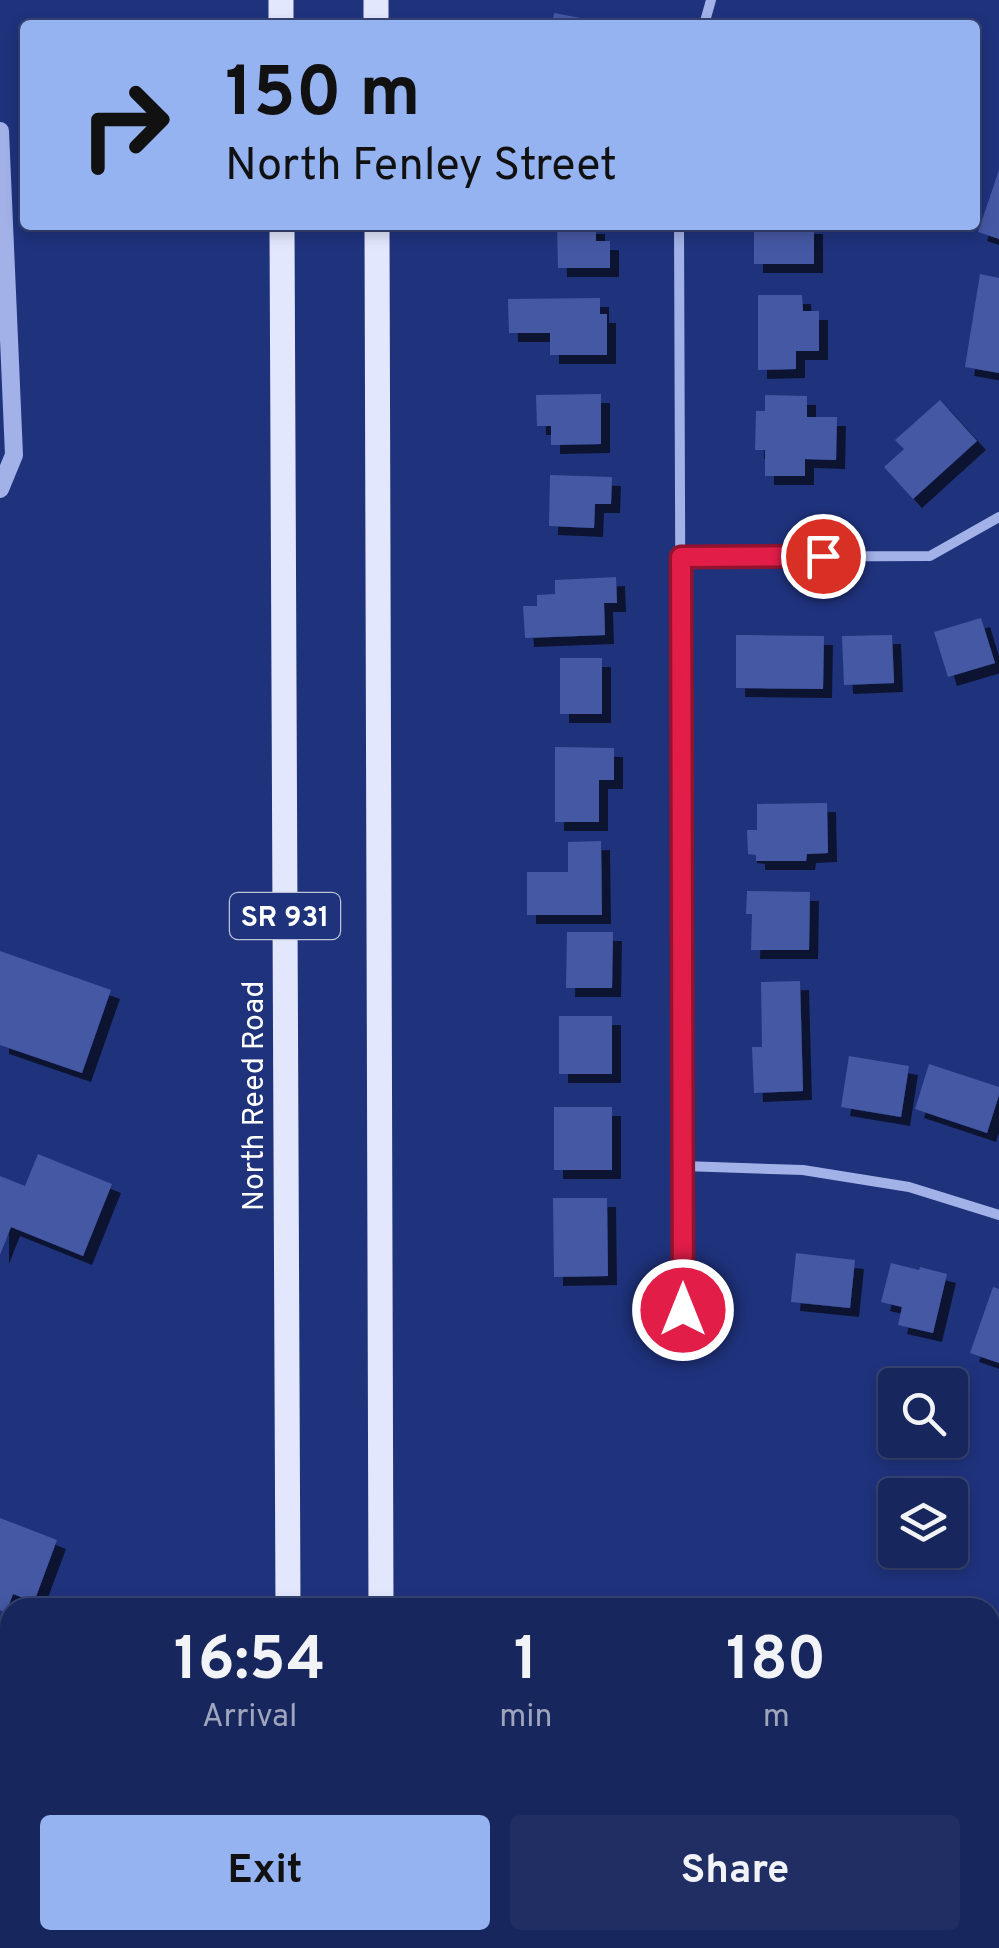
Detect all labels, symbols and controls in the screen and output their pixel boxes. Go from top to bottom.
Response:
text: 150 m [225,52,420,141]
icon: right [60,60,190,190]
text: North Fenley Street [225,139,617,196]
pin [781,514,866,599]
icon: arrive [796,529,851,584]
road number: SR 931 [230,893,340,939]
street label: North Reed Road [237,981,274,1211]
position arrow [631,1258,735,1362]
map controls [878,1368,968,1568]
button: search [878,1368,968,1458]
button: layers [878,1478,968,1568]
text: 16:54 [174,1625,326,1701]
text: 1 [514,1625,538,1701]
text: 180 [726,1625,826,1701]
text: Arrival [202,1698,297,1738]
text: min [499,1698,552,1738]
text: m [763,1698,790,1738]
button: Exit [40,1815,490,1930]
button: Share [510,1815,960,1930]

